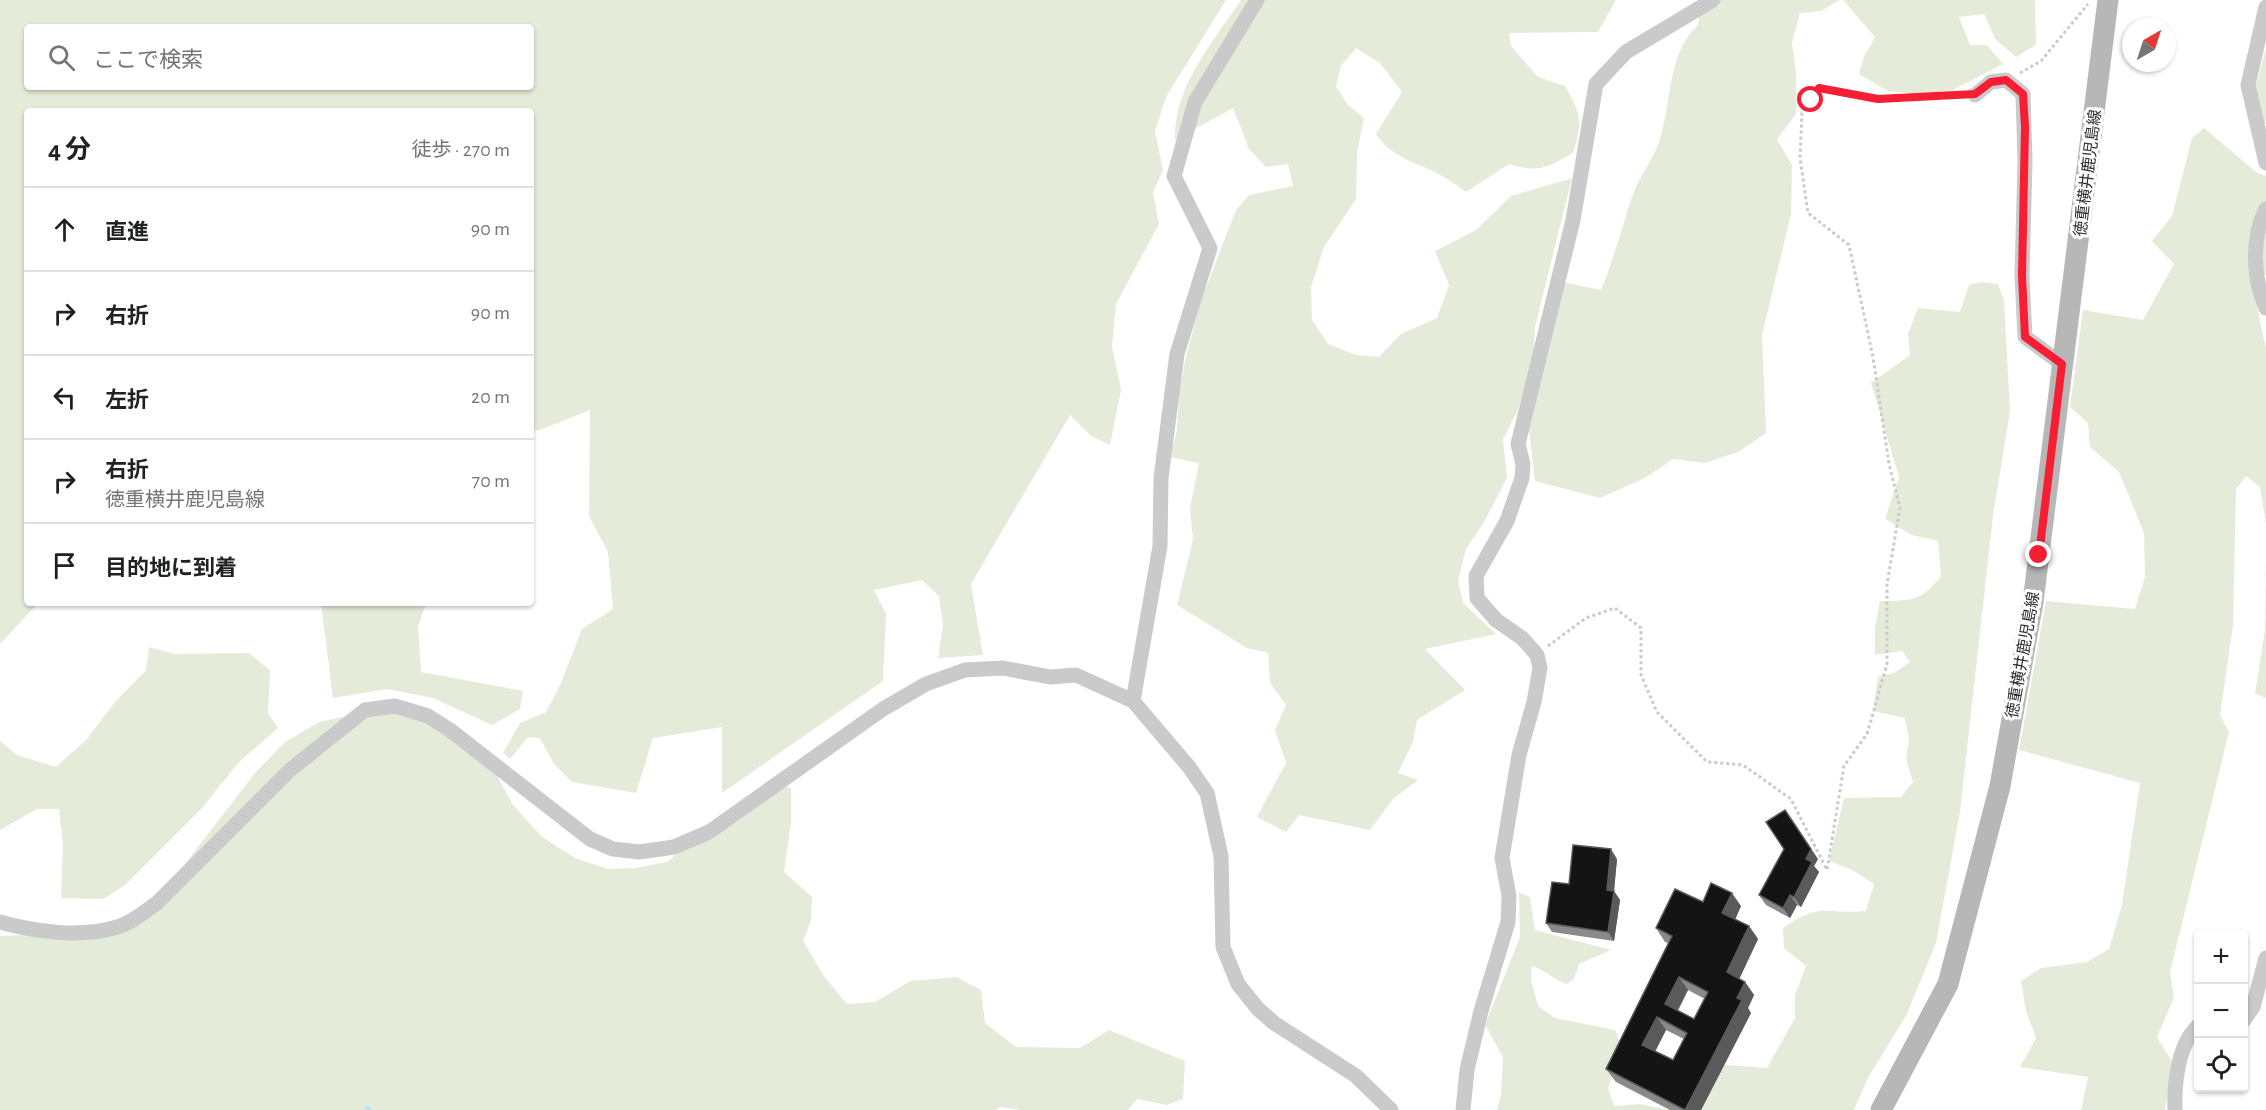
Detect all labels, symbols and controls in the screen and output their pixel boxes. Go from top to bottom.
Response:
north arrow [2122,18,2176,72]
search box [24,24,534,90]
icon: search [45,41,78,74]
text: ここで検索 [93,49,203,71]
route start [1797,86,1823,112]
street label: 徳重横井鹿児島線 [2071,108,2104,238]
text: 4 分 [48,137,91,163]
text: 徒歩 · 270 m [412,140,510,160]
icon: ahead [48,213,81,246]
text: 90 m [471,219,510,239]
text: 直進 [105,221,149,243]
icon: right [48,297,81,330]
text: 90 m [471,303,510,323]
text: 右折 [105,305,149,327]
icon: left [48,381,81,414]
text: 20 m [471,387,510,407]
text: 左折 [105,389,149,411]
text: 右折 [105,459,149,481]
icon: right [48,465,81,498]
text: 70 m [472,471,510,491]
text: 徳重横井鹿児島線 [105,490,265,510]
route end [2025,541,2051,567]
icon: arrive [48,549,81,582]
text: 目的地に到着 [105,557,237,579]
street label: 徳重横井鹿児島線 [2003,590,2042,719]
map controls [2194,930,2248,1092]
button: + [2194,930,2248,984]
button: − [2194,984,2248,1038]
button: locate [2194,1038,2248,1092]

